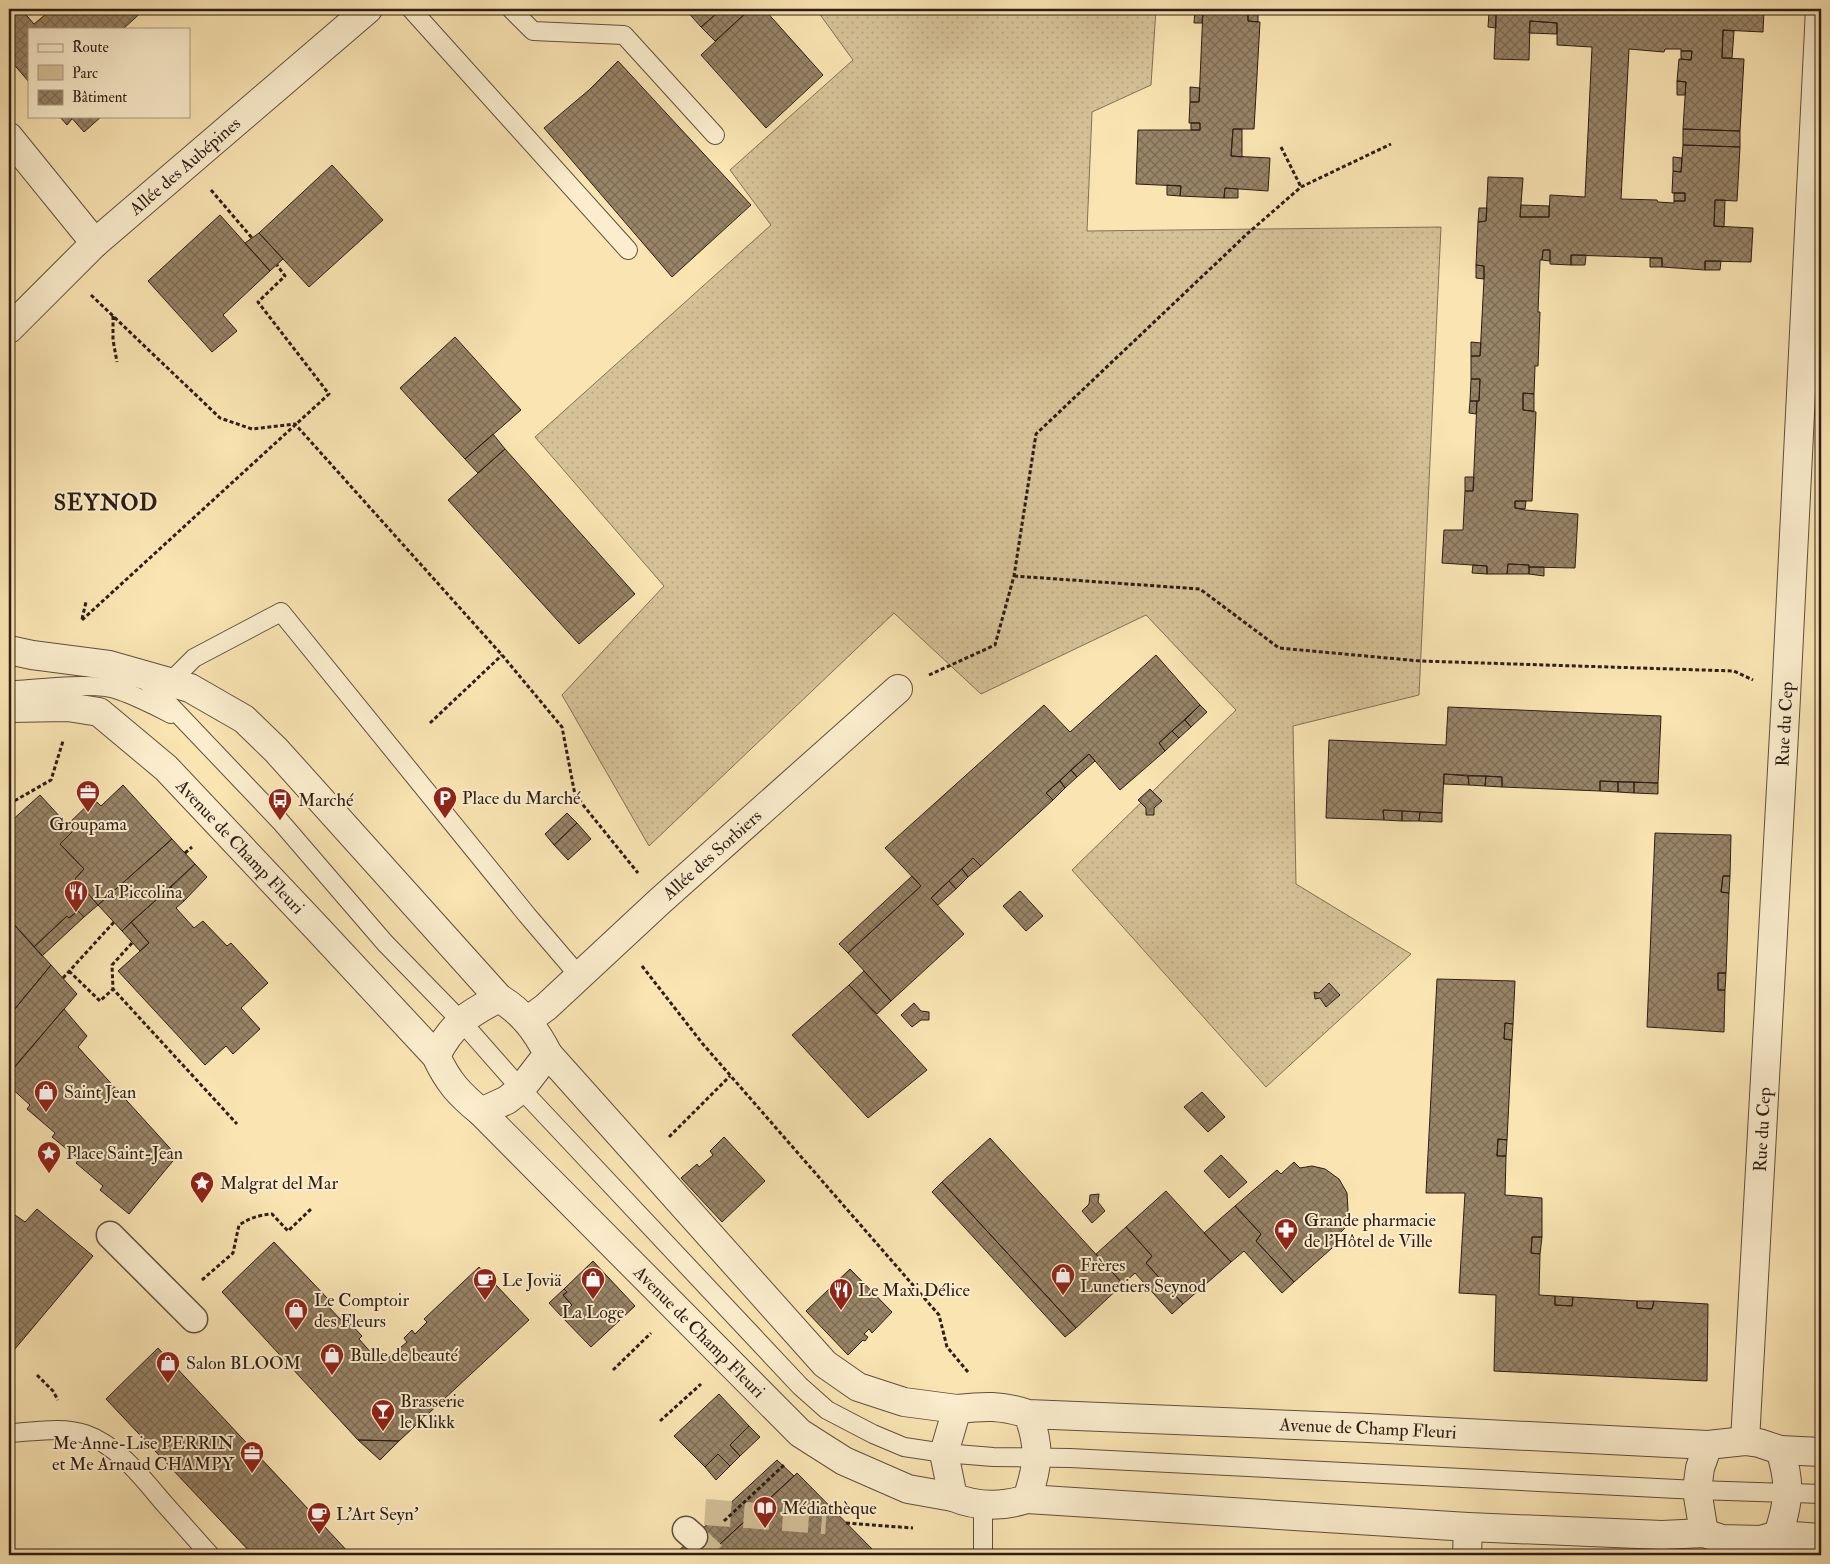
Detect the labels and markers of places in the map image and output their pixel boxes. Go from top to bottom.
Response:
office icon: Groupama [75,779,101,813]
parking icon: Place du Marché [432,785,458,819]
bus stop icon: Marché [267,787,293,821]
place label: Place du Marché [462,787,581,810]
place label: Marché [298,789,354,812]
place label: Groupama [49,813,127,836]
restaurant icon: La Piccolina [63,879,89,913]
place label: La Piccolina [94,881,183,904]
shop icon: Saint Jean [33,1079,59,1113]
place label: Saint Jean [64,1081,136,1104]
place icon: Place Saint-Jean [36,1140,62,1174]
place label: Place Saint-Jean [66,1142,183,1165]
place icon: Malgrat del Mar [189,1170,215,1204]
place label: Malgrat del Mar [220,1172,338,1195]
place label: Grande pharmacie de l'Hôtel de Ville [1304,1209,1437,1253]
pharmacy icon: Grande pharmacie de l'Hôtel de Ville [1273,1217,1299,1251]
place label: Frères Lunetiers Seynod [1080,1254,1206,1298]
shop icon: Frères Lunetiers Seynod [1050,1262,1076,1296]
shop icon: La Loge [580,1266,606,1300]
cafe icon: Le Joviä [472,1267,498,1301]
place label: Le Joviä [502,1269,562,1292]
restaurant icon: Le Maxi Délice [828,1277,854,1311]
place label: Le Maxi Délice [858,1279,970,1302]
place label: Le Comptoir des Fleurs [314,1289,409,1333]
shop icon: Le Comptoir des Fleurs [283,1297,309,1331]
place label: La Loge [562,1301,625,1324]
shop icon: Bulle de beauté [319,1342,345,1376]
place label: Bulle de beauté [350,1344,459,1367]
shop icon: Salon BLOOM [155,1350,181,1384]
place label: Salon BLOOM [186,1352,301,1375]
place label: Brasserie le Klikk [400,1390,465,1434]
bar icon: Brasserie le Klikk [370,1398,396,1432]
place label: Me Anne-Lise PERRIN et Me Arnaud CHAMPY [52,1432,235,1476]
office icon: Me Anne-Lise PERRIN et Me Arnaud CHAMPY [239,1440,265,1474]
library icon: Médiathèque [752,1495,778,1529]
place label: Médiathèque [782,1497,877,1520]
cafe icon: L'Art Seyn' [306,1501,332,1535]
place label: L'Art Seyn' [336,1503,419,1526]

